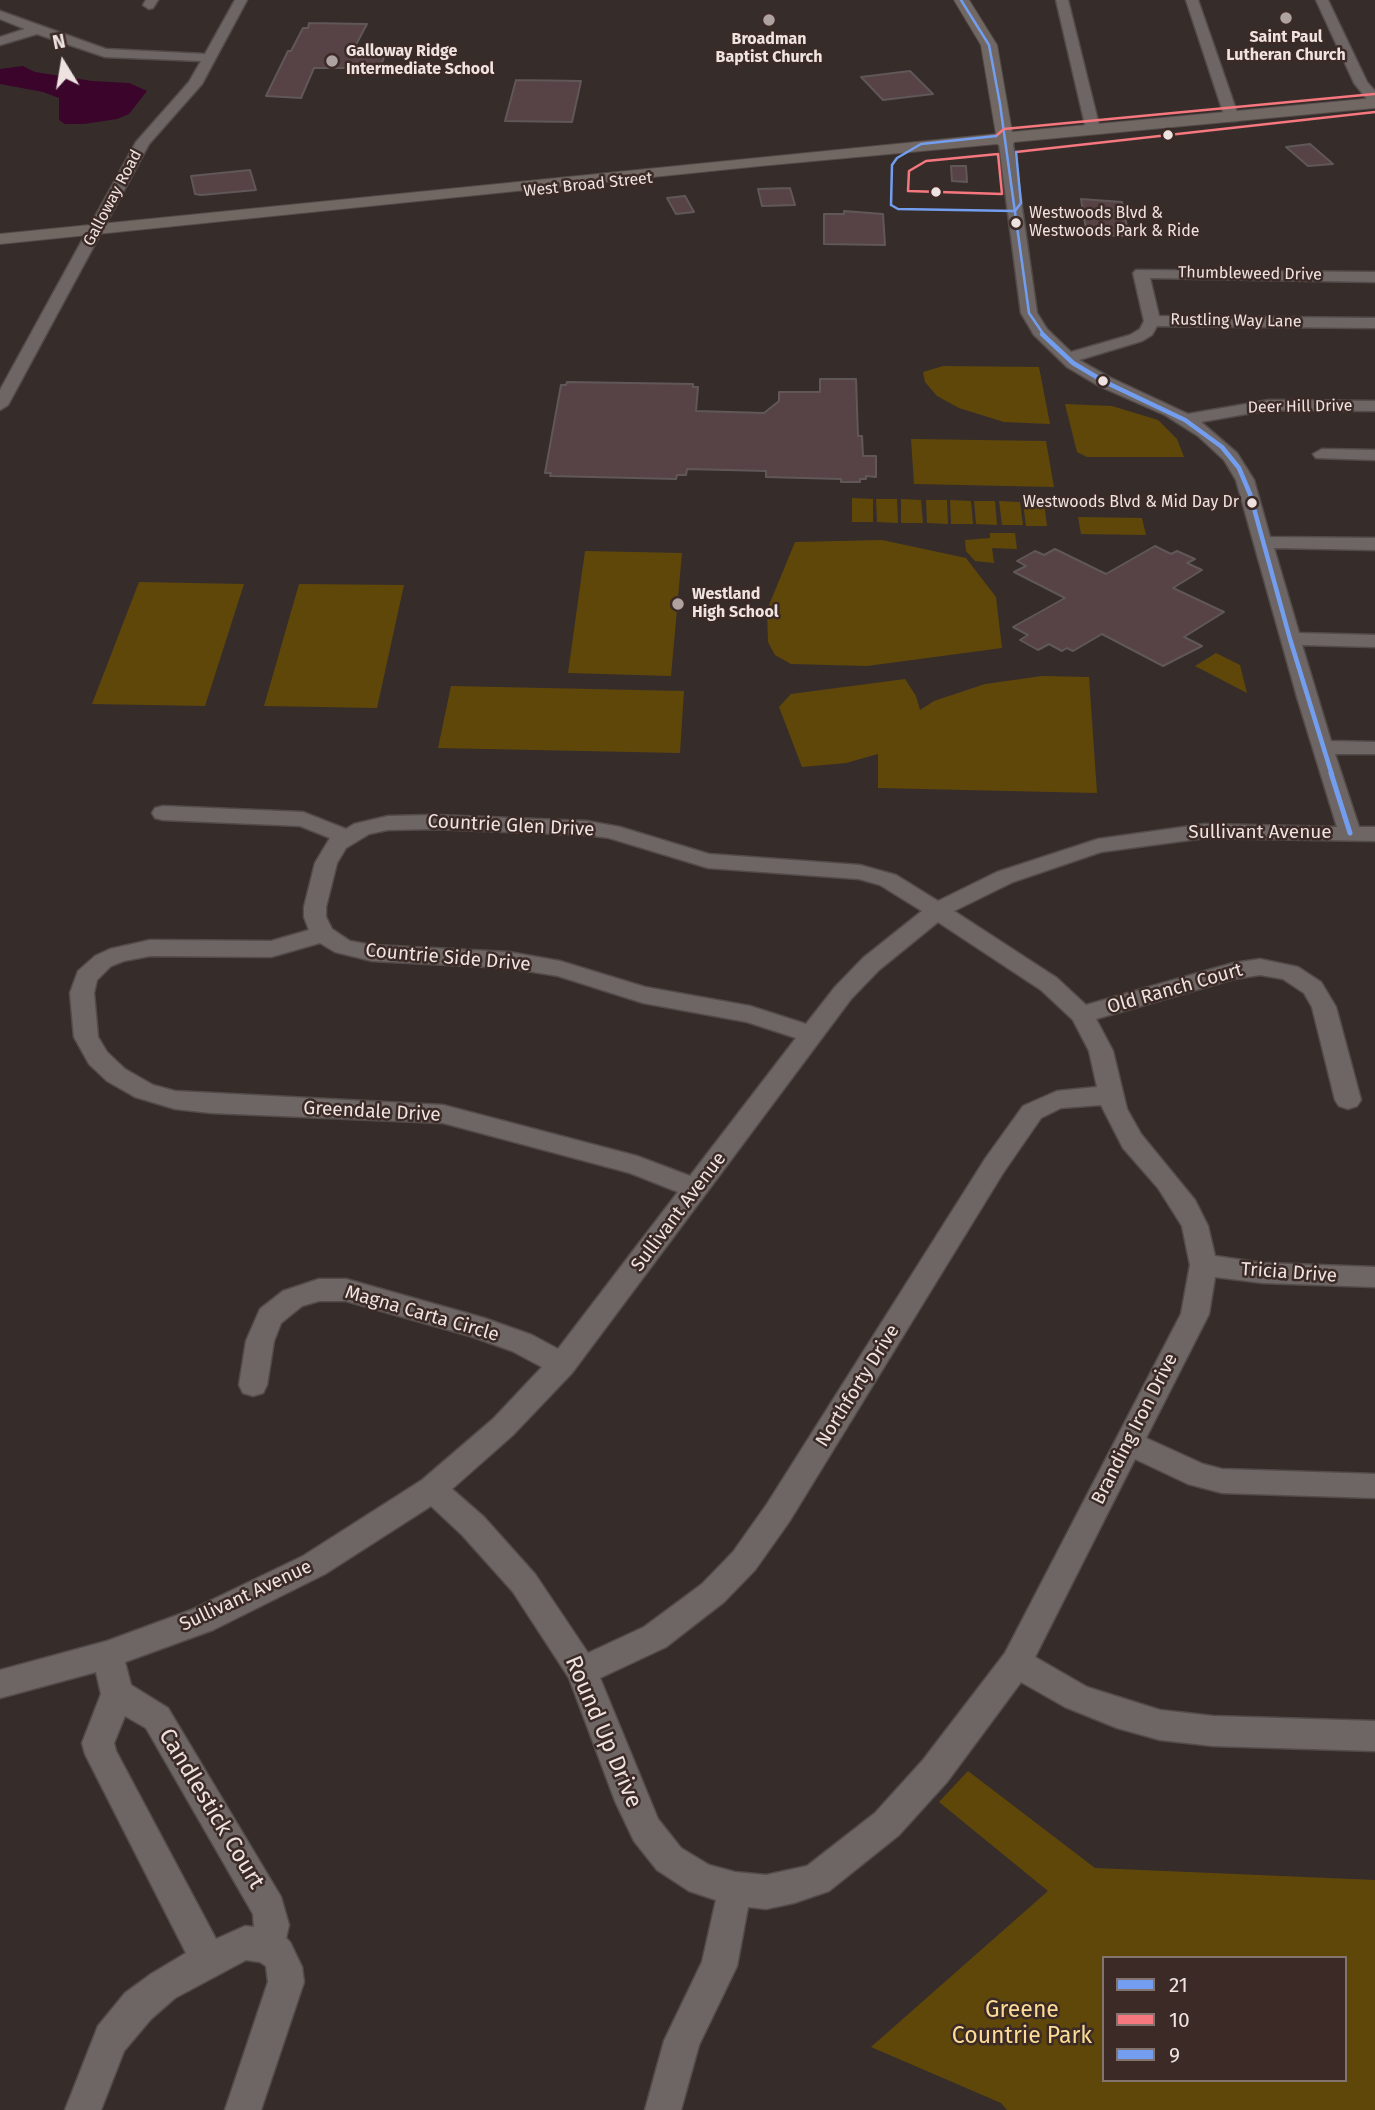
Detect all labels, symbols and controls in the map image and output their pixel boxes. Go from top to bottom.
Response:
marker: Saint Paul Lutheran Church [1278,10,1294,26]
marker: Broadman Baptist Church [761,12,777,28]
north arrow [28,28,98,98]
place label: Saint Paul Lutheran Church [1226,28,1346,66]
text: N [51,29,67,54]
place label: Broadman Baptist Church [716,30,822,68]
place label: Galloway Ridge Intermediate School [346,42,494,80]
marker: Galloway Ridge Intermediate School [324,53,340,69]
unlabelled marker [1161,128,1175,142]
street label: Galloway Road [80,147,146,249]
street label: West Broad Street [522,169,654,201]
unlabelled marker [929,185,943,199]
place label: Westwoods Blvd & Westwoods Park & Ride [1029,204,1200,242]
marker: Westwoods Blvd & Westwoods Park & Ride [1009,216,1023,230]
street label: Thumbleweed Drive [1178,263,1322,285]
street label: Rustling Way Lane [1170,310,1302,332]
unlabelled marker [1096,374,1110,388]
street label: Deer Hill Drive [1247,396,1353,418]
place label: Westwoods Blvd & Mid Day Dr [1023,493,1239,513]
marker: Westwoods Blvd & Mid Day Dr [1245,496,1259,510]
place label: Westland High School [692,585,778,623]
marker: Westland High School [670,596,686,612]
street label: Countrie Glen Drive [427,810,595,842]
street label: Sullivant Avenue [1188,822,1332,844]
street label: Countrie Side Drive [365,939,531,977]
street label: Old Ranch Court [1105,959,1245,1019]
street label: Greendale Drive [303,1097,441,1127]
street label: Sullivant Avenue [627,1148,731,1276]
street label: Tricia Drive [1240,1258,1338,1288]
street label: Magna Carta Circle [342,1281,502,1347]
street label: Northforty Drive [811,1321,905,1451]
street label: Branding Iron Drive [1087,1350,1183,1508]
street label: Sullivant Avenue [176,1555,316,1637]
street label: Round Up Drive [559,1652,647,1812]
street label: Candlestick Court [152,1724,270,1894]
legend [1102,1956,1347,2082]
text: 21 [1169,1972,1188,1998]
park label: Greene Countrie Park [952,1997,1092,2051]
text: 10 [1169,2007,1190,2033]
text: 9 [1169,2042,1180,2068]

